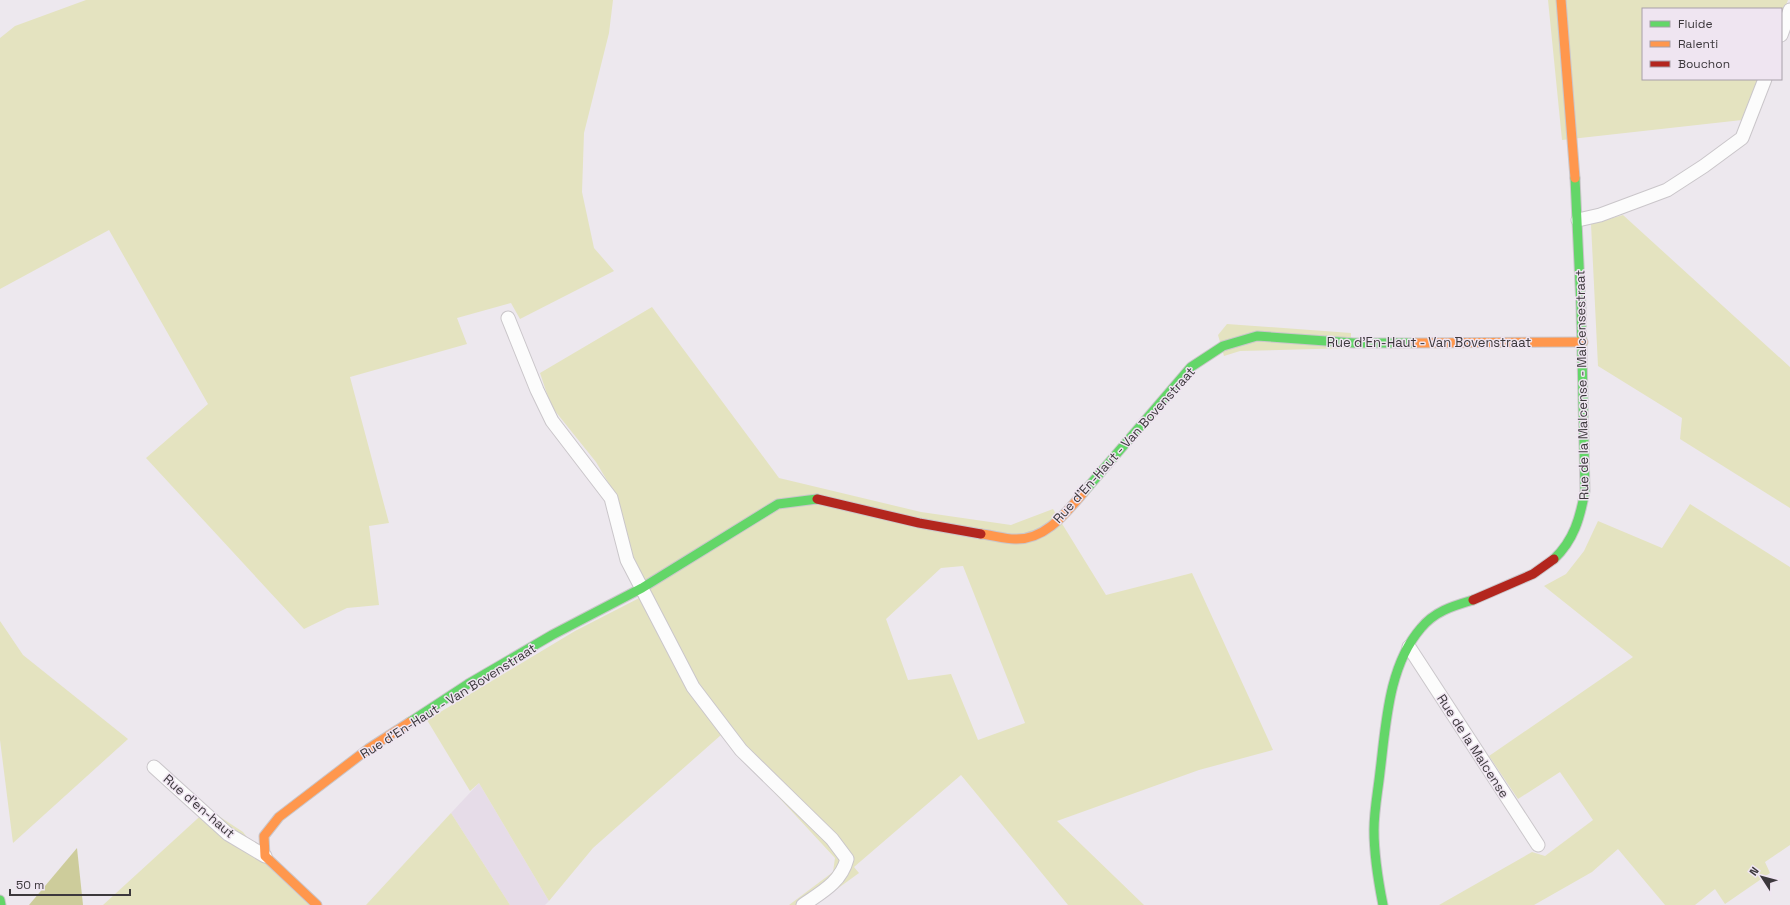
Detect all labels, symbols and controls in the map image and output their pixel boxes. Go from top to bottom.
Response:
legend [1642,8,1782,80]
text: Fluide [1678,16,1713,32]
text: Ralenti [1678,36,1718,52]
text: Bouchon [1678,56,1730,72]
street label: Rue de la Malcense - Malcensestraat [1571,270,1593,500]
street label: Rue d'En-Haut - Van Bovenstraat [1327,334,1531,351]
street label: Rue d'En-Haut - Van Bovenstraat [1049,363,1199,527]
street label: Rue d'En-Haut - Van Bovenstraat [357,640,539,762]
street label: Rue de la Malcense [1433,691,1513,801]
street label: Rue d'en-haut [160,770,238,842]
north arrow [1742,857,1782,897]
text: N [1746,864,1762,878]
scale bar [10,871,130,897]
text: 50 m [16,877,44,893]

